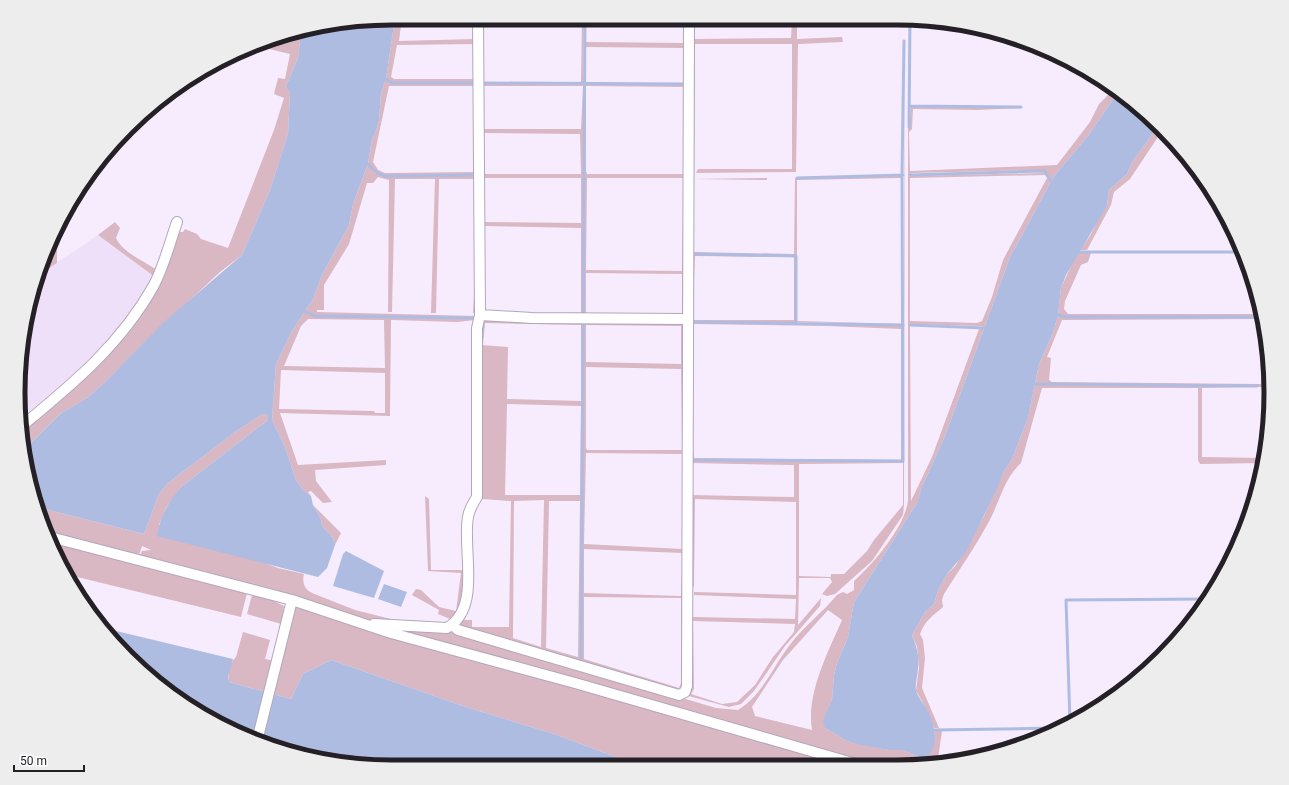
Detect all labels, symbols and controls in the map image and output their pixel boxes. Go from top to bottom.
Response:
scale bar [14,747,84,773]
text: 50 m [20,754,47,768]

